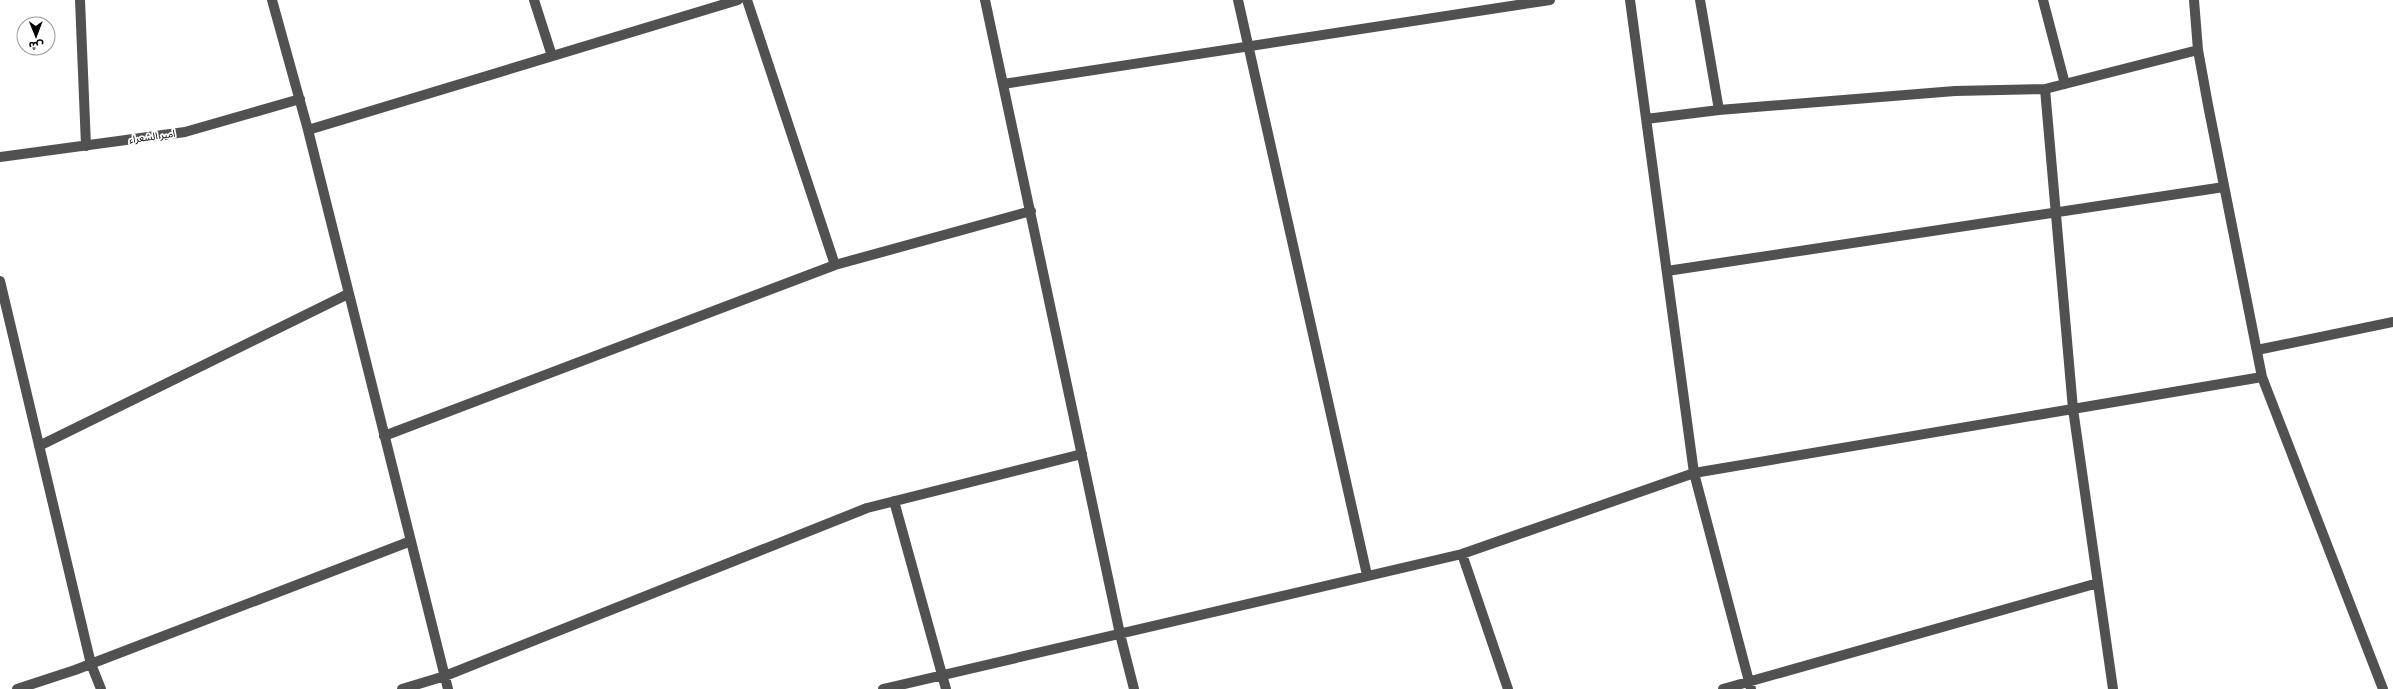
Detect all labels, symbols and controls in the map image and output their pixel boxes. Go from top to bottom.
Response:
north arrow [16,16,56,56]
text: ش [29,39,44,54]
street label: امير الشعراء [128,126,176,146]

